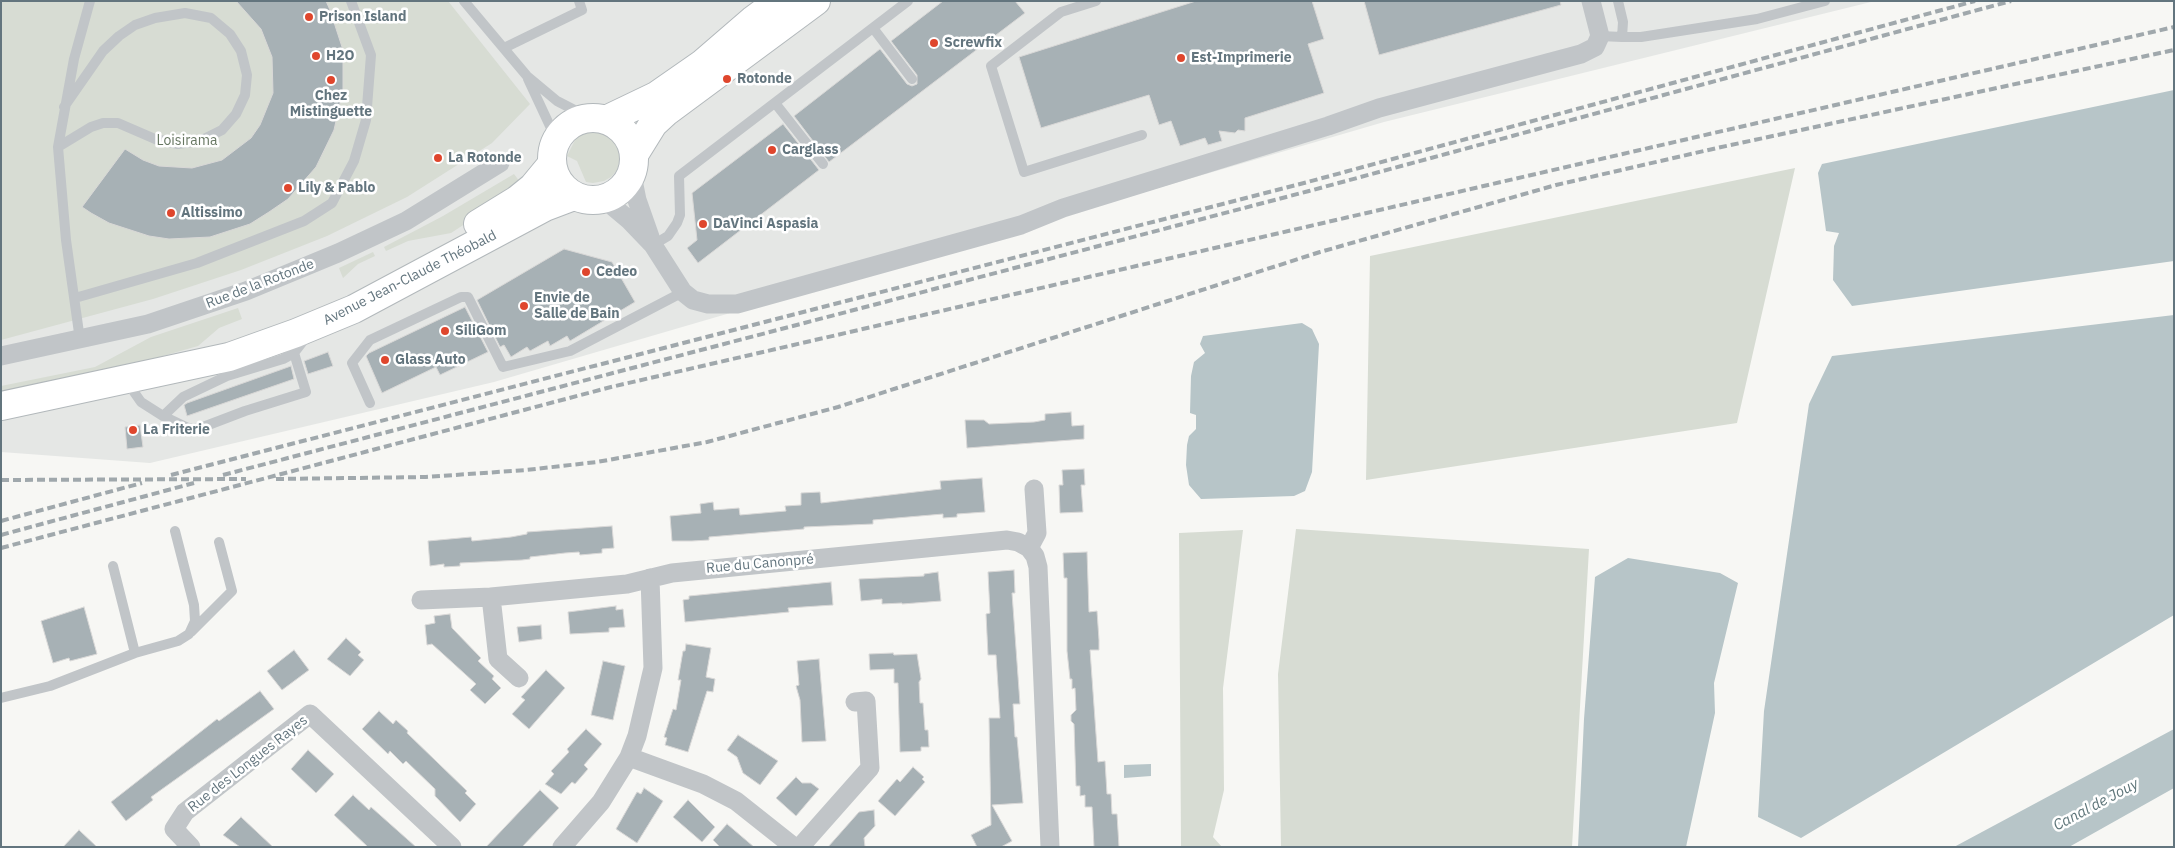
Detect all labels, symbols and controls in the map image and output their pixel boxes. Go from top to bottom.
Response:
place label: Prison Island [319,9,406,25]
marker: Prison Island [303,11,315,23]
place label: Screwfix [944,35,1002,51]
marker: Screwfix [928,37,940,49]
place label: H2O [326,48,355,64]
marker: H2O [310,50,322,62]
place label: Est-Imprimerie [1191,50,1292,66]
marker: Est-Imprimerie [1175,52,1187,64]
place label: Rotonde [737,71,792,87]
marker: Rotonde [721,73,733,85]
marker: Chez Mistinguette [325,74,337,86]
place label: Chez Mistinguette [290,88,372,120]
park label: Loisirama [157,133,217,149]
place label: Carglass [782,142,838,158]
marker: Carglass [766,144,778,156]
place label: La Rotonde [448,150,522,166]
marker: La Rotonde [432,152,444,164]
place label: Lily & Pablo [298,180,375,196]
marker: Lily & Pablo [282,182,294,194]
place label: Altissimo [181,205,243,221]
marker: Altissimo [165,207,177,219]
place label: DaVinci Aspasia [713,216,818,232]
marker: DaVinci Aspasia [697,218,709,230]
street label: Avenue Jean-Claude Théobald [321,227,499,329]
street label: Rue de la Rotonde [203,256,317,312]
place label: Cedeo [596,264,637,280]
marker: Cedeo [580,266,592,278]
place label: Envie de Salle de Bain [534,290,620,322]
marker: Envie de Salle de Bain [518,300,530,312]
place label: SiliGom [455,323,506,339]
marker: SiliGom [439,325,451,337]
place label: Glass Auto [395,352,466,368]
marker: Glass Auto [379,354,391,366]
place label: La Friterie [143,422,210,438]
marker: La Friterie [127,424,139,436]
street label: Rue du Canonpré [705,551,815,577]
street label: Rue des Longues Rayes [185,712,311,816]
water label: Canal de Jouy [2050,775,2142,835]

